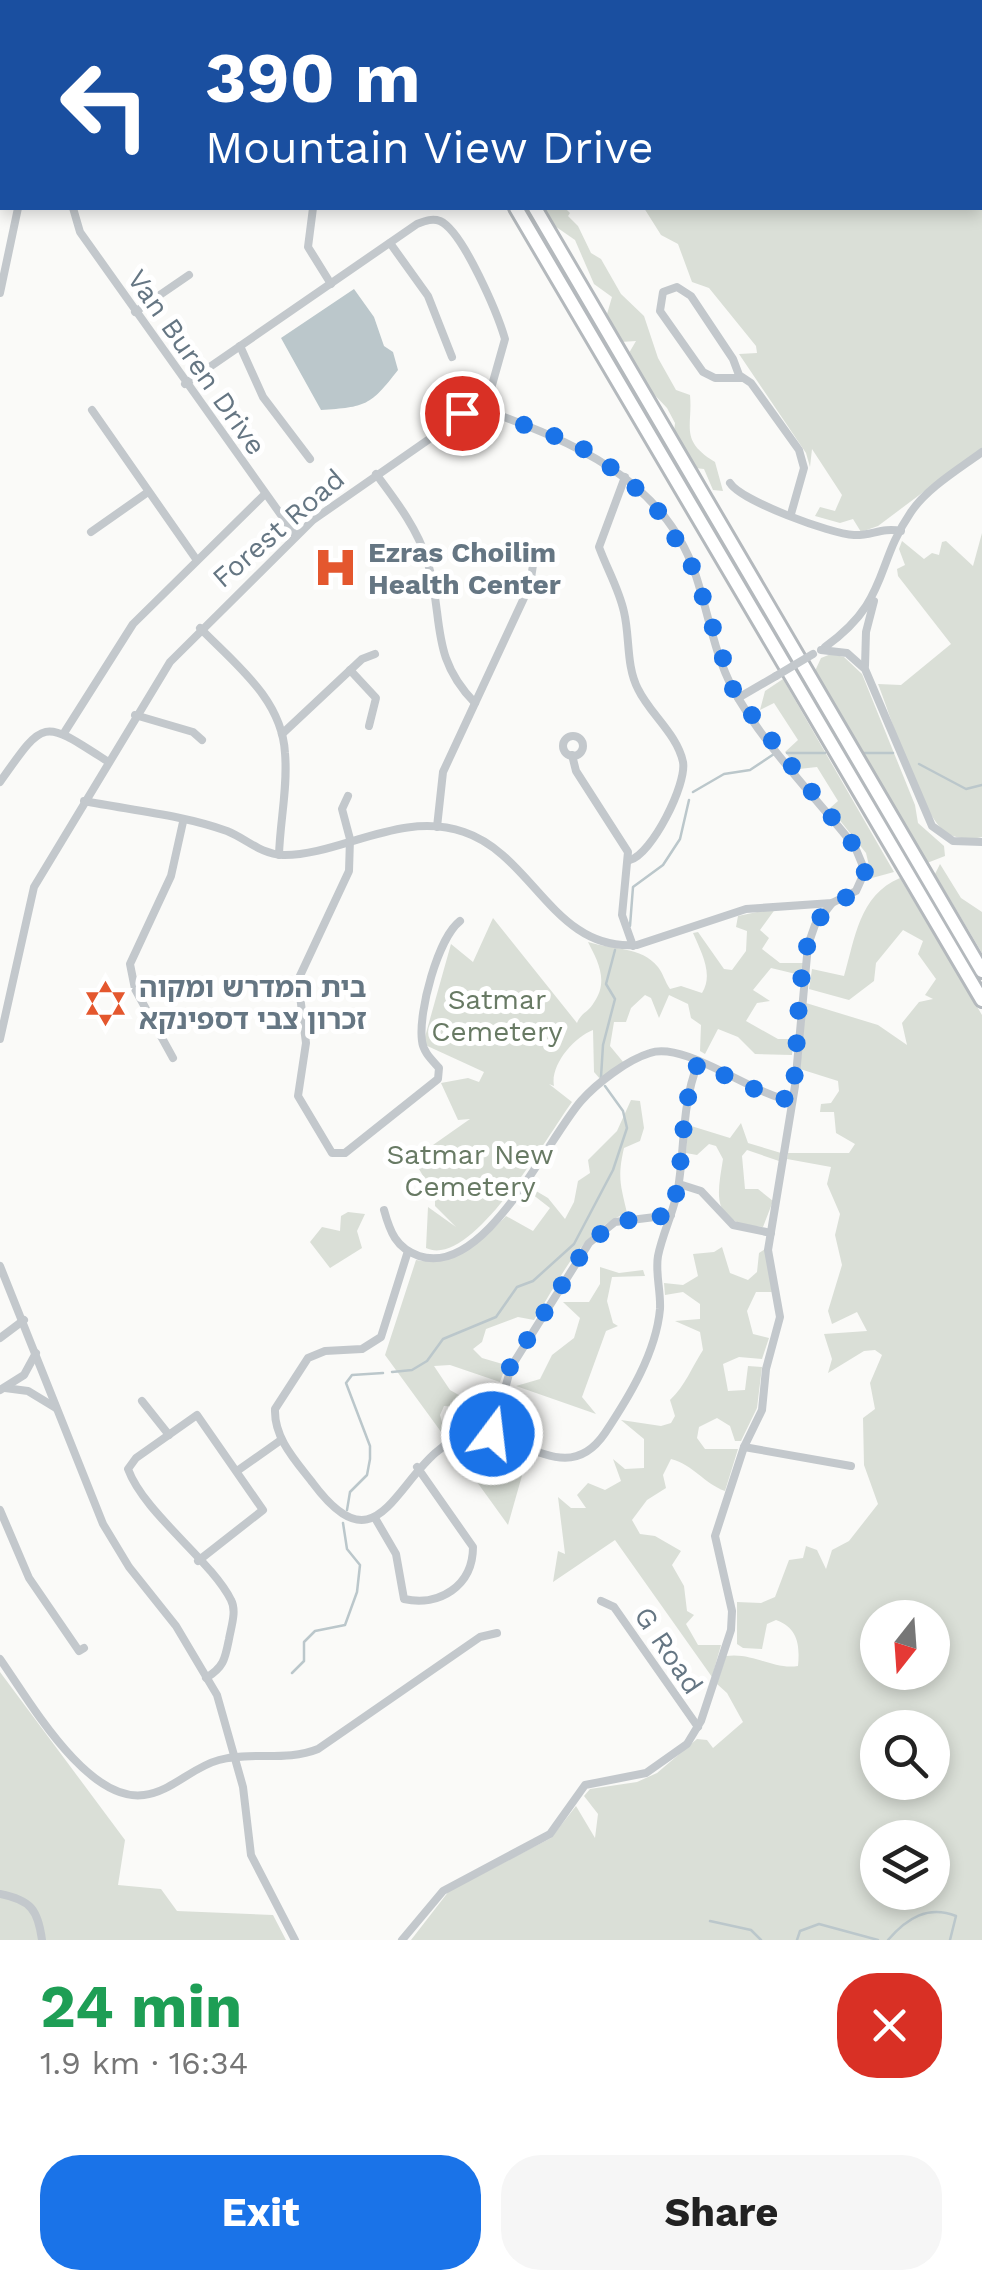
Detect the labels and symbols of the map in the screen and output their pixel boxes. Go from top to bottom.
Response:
street label: Van Buren Drive [120,263,273,461]
pin [420,371,505,456]
street label: Forest Road [206,462,351,595]
place label: Ezras Choilim Health Center [368,536,561,601]
hospital icon: Ezras Choilim Health Center [311,544,359,592]
place label: בית המדרש ומקוה זכרון צבי דספינקא [139,971,367,1036]
synagogue icon: בית המדרש ומקוה זכרון צבי דספינקא [82,979,130,1027]
park label: Satmar Cemetery [431,983,563,1048]
park label: Satmar New Cemetery [386,1138,554,1203]
position arrow [440,1382,544,1486]
street label: G Road [627,1600,710,1700]
north arrow [860,1600,950,1690]

